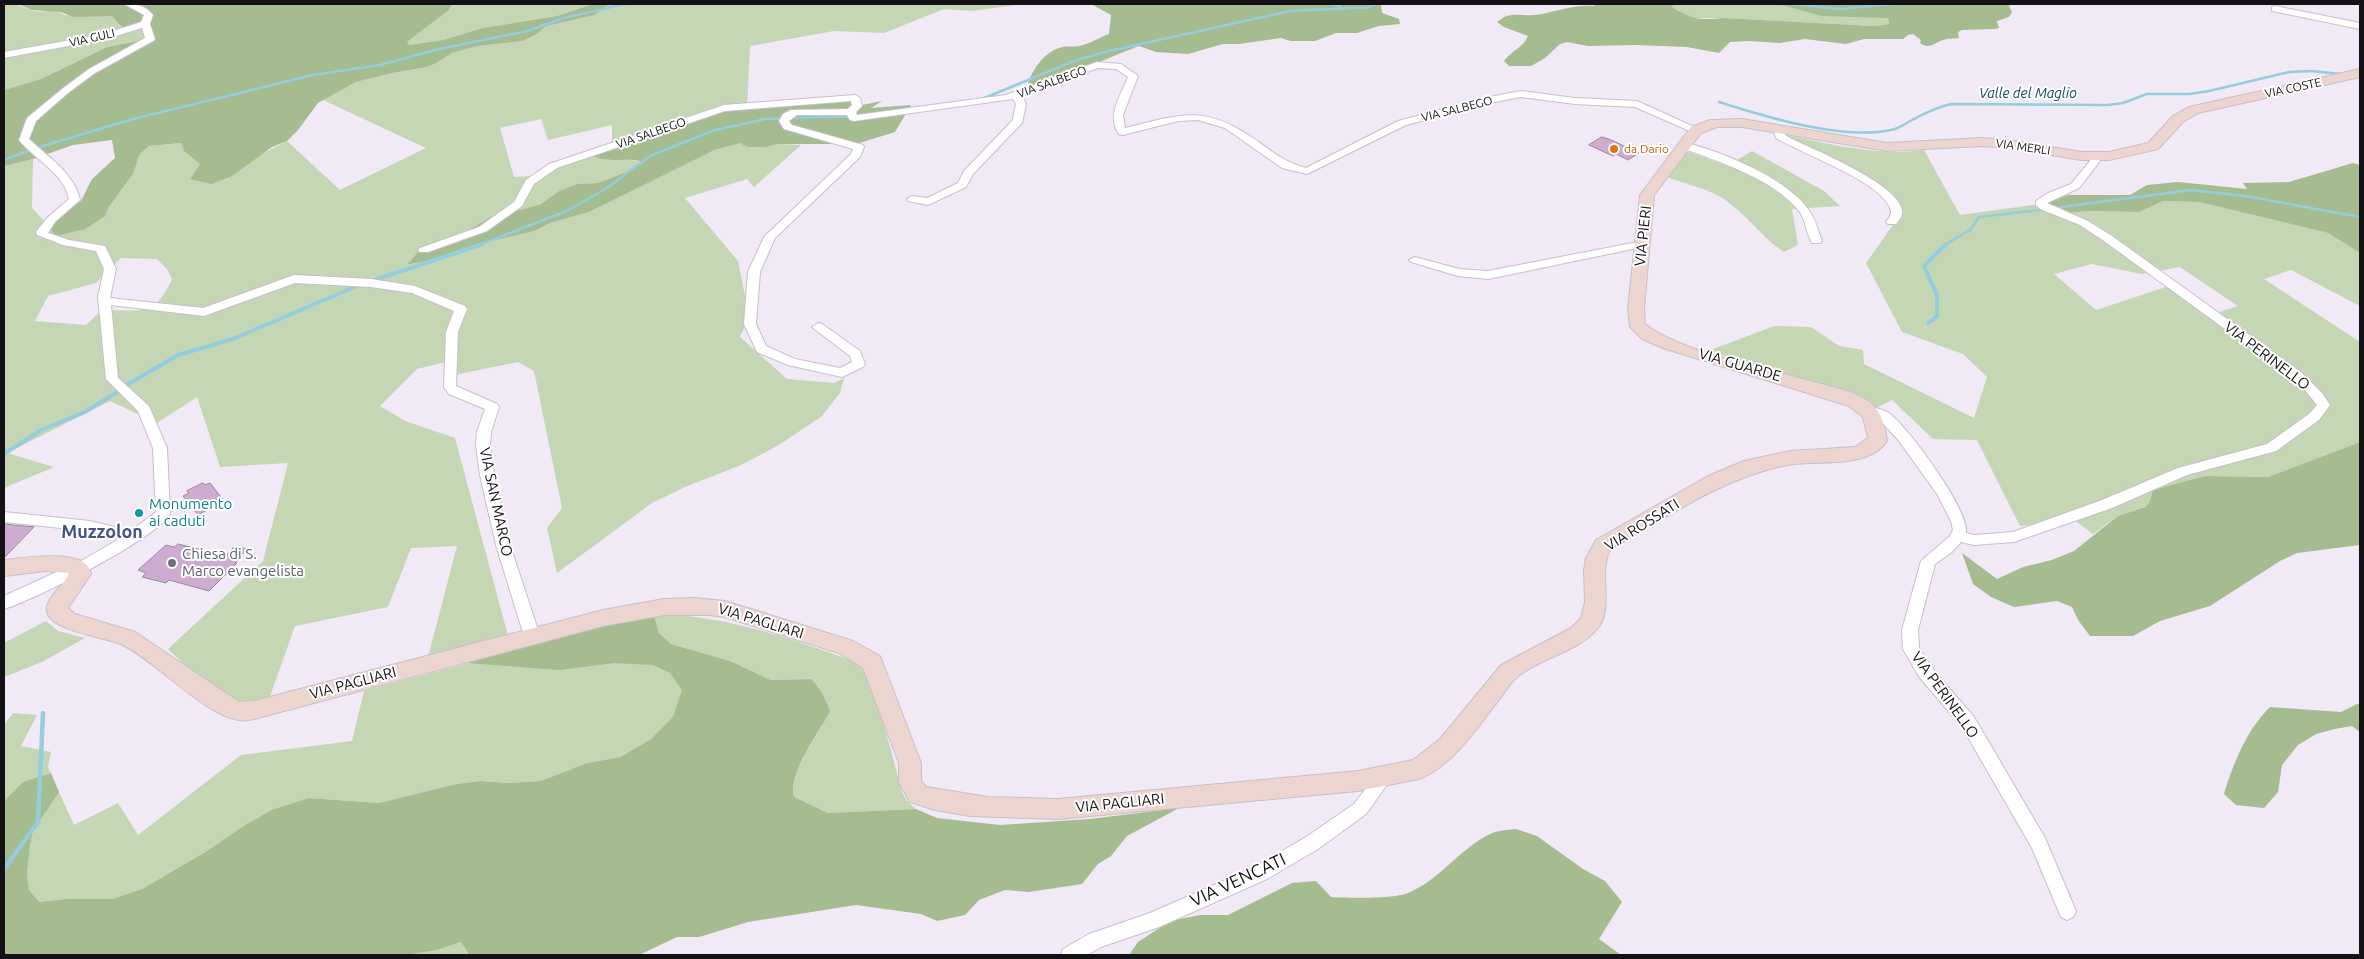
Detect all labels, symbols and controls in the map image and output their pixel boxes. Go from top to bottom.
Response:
street label: VIA GULI [68,26,116,50]
street label: VIA SALBEGO [1015,63,1089,101]
street label: VIA COSTE [2263,75,2323,101]
water label: Valle del Maglio [1979,85,2077,101]
street label: VIA SALBEGO [1420,93,1494,125]
street label: VIA SALBEGO [614,114,688,152]
street label: VIA MERLI [1995,136,2051,158]
place label: da Dario [1624,142,1669,156]
marker: da Dario [1608,143,1620,155]
street label: VIA PIERI [1631,205,1655,267]
street label: VIA PERINELLO [2221,318,2313,394]
street label: VIA GUARDE [1697,345,1783,385]
street label: VIA SAN MARCO [476,446,516,558]
place label: Monumento ai caduti [149,495,232,530]
street label: VIA ROSSATI [1601,495,1683,555]
marker: Monumento ai caduti [133,507,145,519]
district label: Muzzolon [61,521,143,543]
place label: Chiesa di S. Marco evangelista [182,545,304,580]
marker: Chiesa di S. Marco evangelista [166,557,178,569]
street label: VIA PAGLIARI [716,599,806,643]
street label: VIA PERINELLO [1908,648,1982,742]
street label: VIA PAGLIARI [308,663,398,703]
street label: VIA PAGLIARI [1075,789,1165,817]
street label: VIA VENCATI [1187,848,1289,912]

